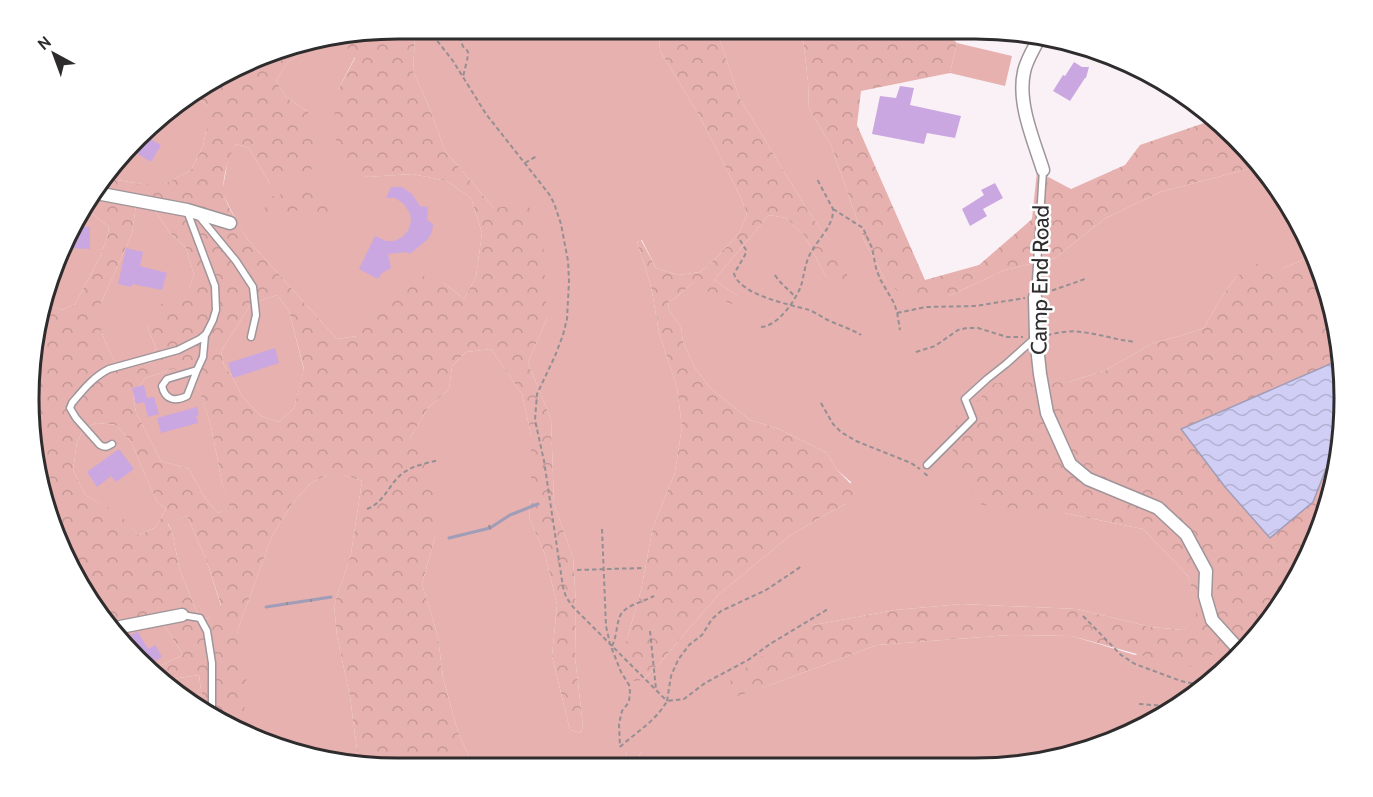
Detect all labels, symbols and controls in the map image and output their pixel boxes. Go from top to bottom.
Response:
north arrow [24,24,84,84]
text: N [34,32,55,54]
street label: Camp End Road [1025,205,1055,355]

